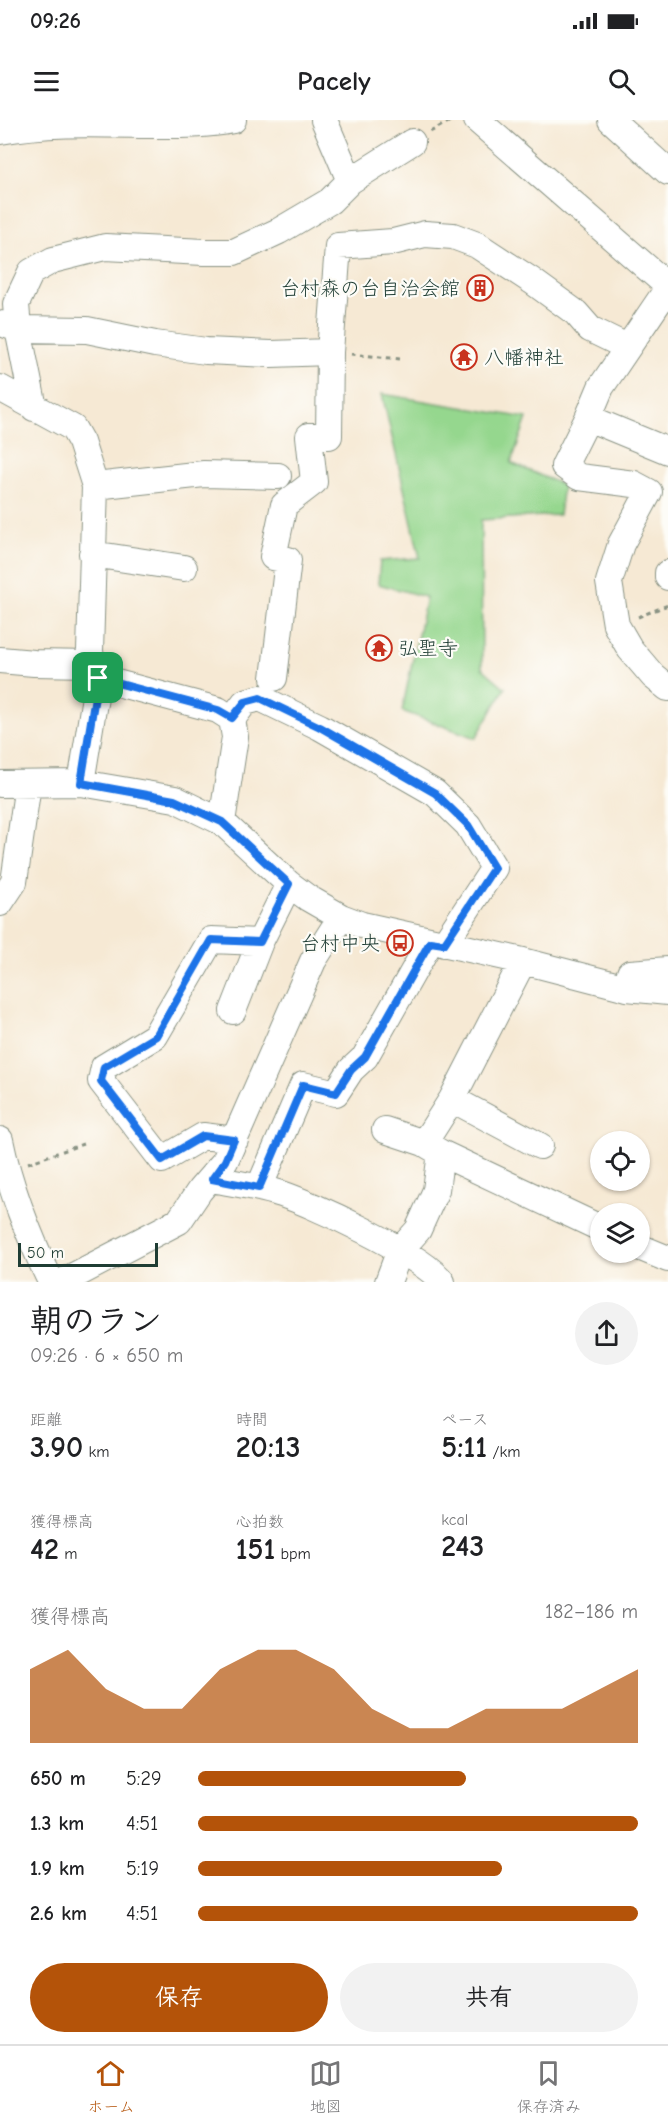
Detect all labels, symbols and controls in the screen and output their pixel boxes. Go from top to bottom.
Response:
text: 09:26 [30,8,81,34]
icon: menu [30,65,63,98]
icon: search [605,65,638,98]
text: Pacely [297,66,371,97]
building icon: 台村森の台自治会館 [465,273,495,303]
place label: 台村森の台自治会館 [280,277,460,300]
temple icon: 八幡神社 [449,342,479,372]
place label: 八幡神社 [484,346,564,369]
temple icon: 弘聖寺 [364,633,394,663]
place label: 弘聖寺 [398,637,458,660]
pin [72,652,123,703]
icon: arrive [81,661,114,694]
bus stop icon: 台村中央 [385,928,415,958]
place label: 台村中央 [300,932,380,955]
map controls [590,1131,650,1263]
button: locate [590,1131,650,1191]
button: layers [590,1203,650,1263]
scale bar [18,1240,158,1268]
text: 50 m [27,1244,64,1262]
text: 朝のラン [30,1302,162,1340]
button: share [575,1302,638,1365]
text: 09:26 · 6 × 650 m [30,1344,183,1367]
text: 距離 [30,1411,62,1429]
text: 時間 [236,1411,268,1429]
text: ペース [441,1411,488,1429]
text: 3.90 [30,1430,83,1465]
text: 20:13 [236,1430,301,1465]
text: 5:11 [441,1430,487,1465]
text: km [83,1443,109,1461]
text: /km [487,1443,520,1461]
text: kcal [441,1511,468,1529]
text: 獲得標高 [30,1513,94,1531]
text: 心拍数 [236,1513,284,1531]
text: 243 [441,1529,484,1564]
text: 42 [30,1532,59,1567]
text: 151 [236,1532,275,1567]
text: m [59,1545,78,1563]
text: bpm [275,1545,311,1563]
text: 182–186 m [545,1600,638,1623]
text: 獲得標高 [30,1605,110,1628]
text: 650 m [30,1767,86,1790]
text: 5:29 [126,1767,162,1790]
text: 1.3 km [30,1812,84,1835]
text: 4:51 [126,1812,158,1835]
text: 1.9 km [30,1857,85,1880]
text: 5:19 [126,1857,159,1880]
text: 2.6 km [30,1902,87,1925]
text: 4:51 [126,1902,158,1925]
button: 保存 [30,1963,328,2032]
button: 共有 [340,1963,638,2032]
tab: ホーム [87,2057,135,2117]
tab: 地図 [309,2057,342,2117]
tab: 保存済み [517,2057,581,2117]

